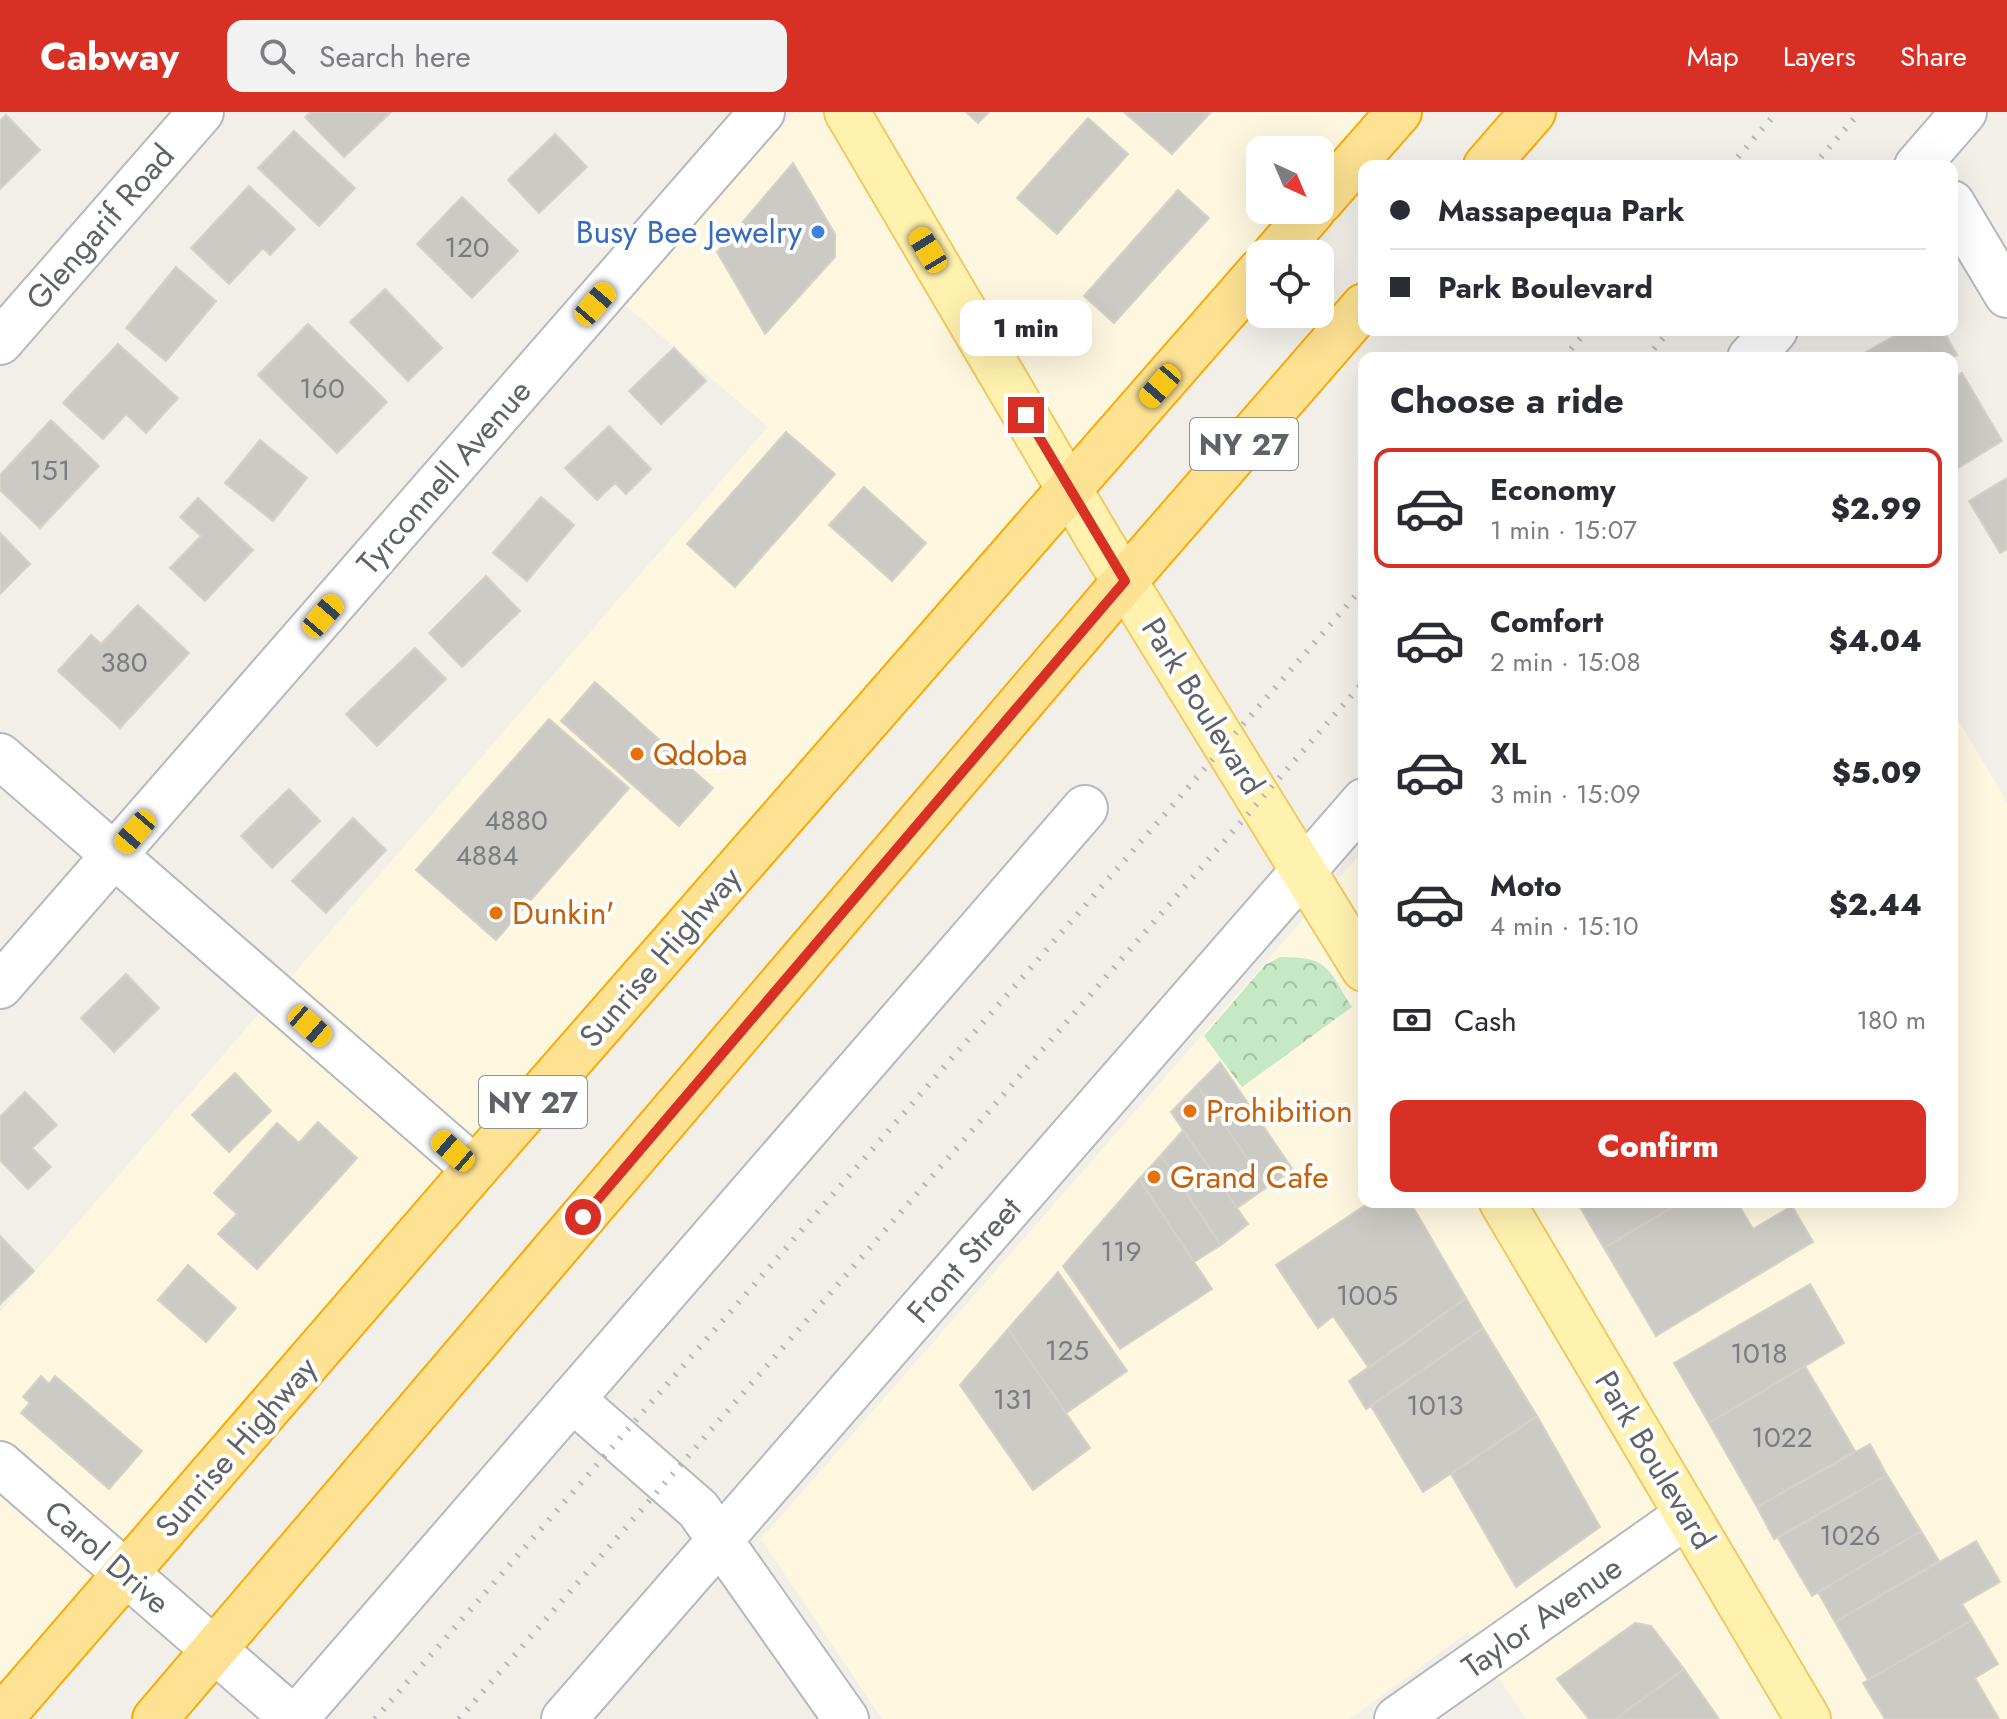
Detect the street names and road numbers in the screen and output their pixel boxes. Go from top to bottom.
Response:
street label: Glengarif Road [15,134,185,320]
street label: Tyrconnell Avenue [346,369,542,585]
road number: NY 27 [1190,418,1298,470]
street label: Park Boulevard [1130,609,1276,803]
street label: Sunrise Highway [568,856,752,1058]
road number: NY 27 [479,1076,587,1128]
street label: Front Street [896,1187,1032,1333]
street label: Sunrise Highway [144,1346,328,1548]
street label: Park Boulevard [1584,1362,1726,1558]
street label: Carol Drive [34,1489,180,1625]
street label: Taylor Avenue [1453,1545,1631,1689]

